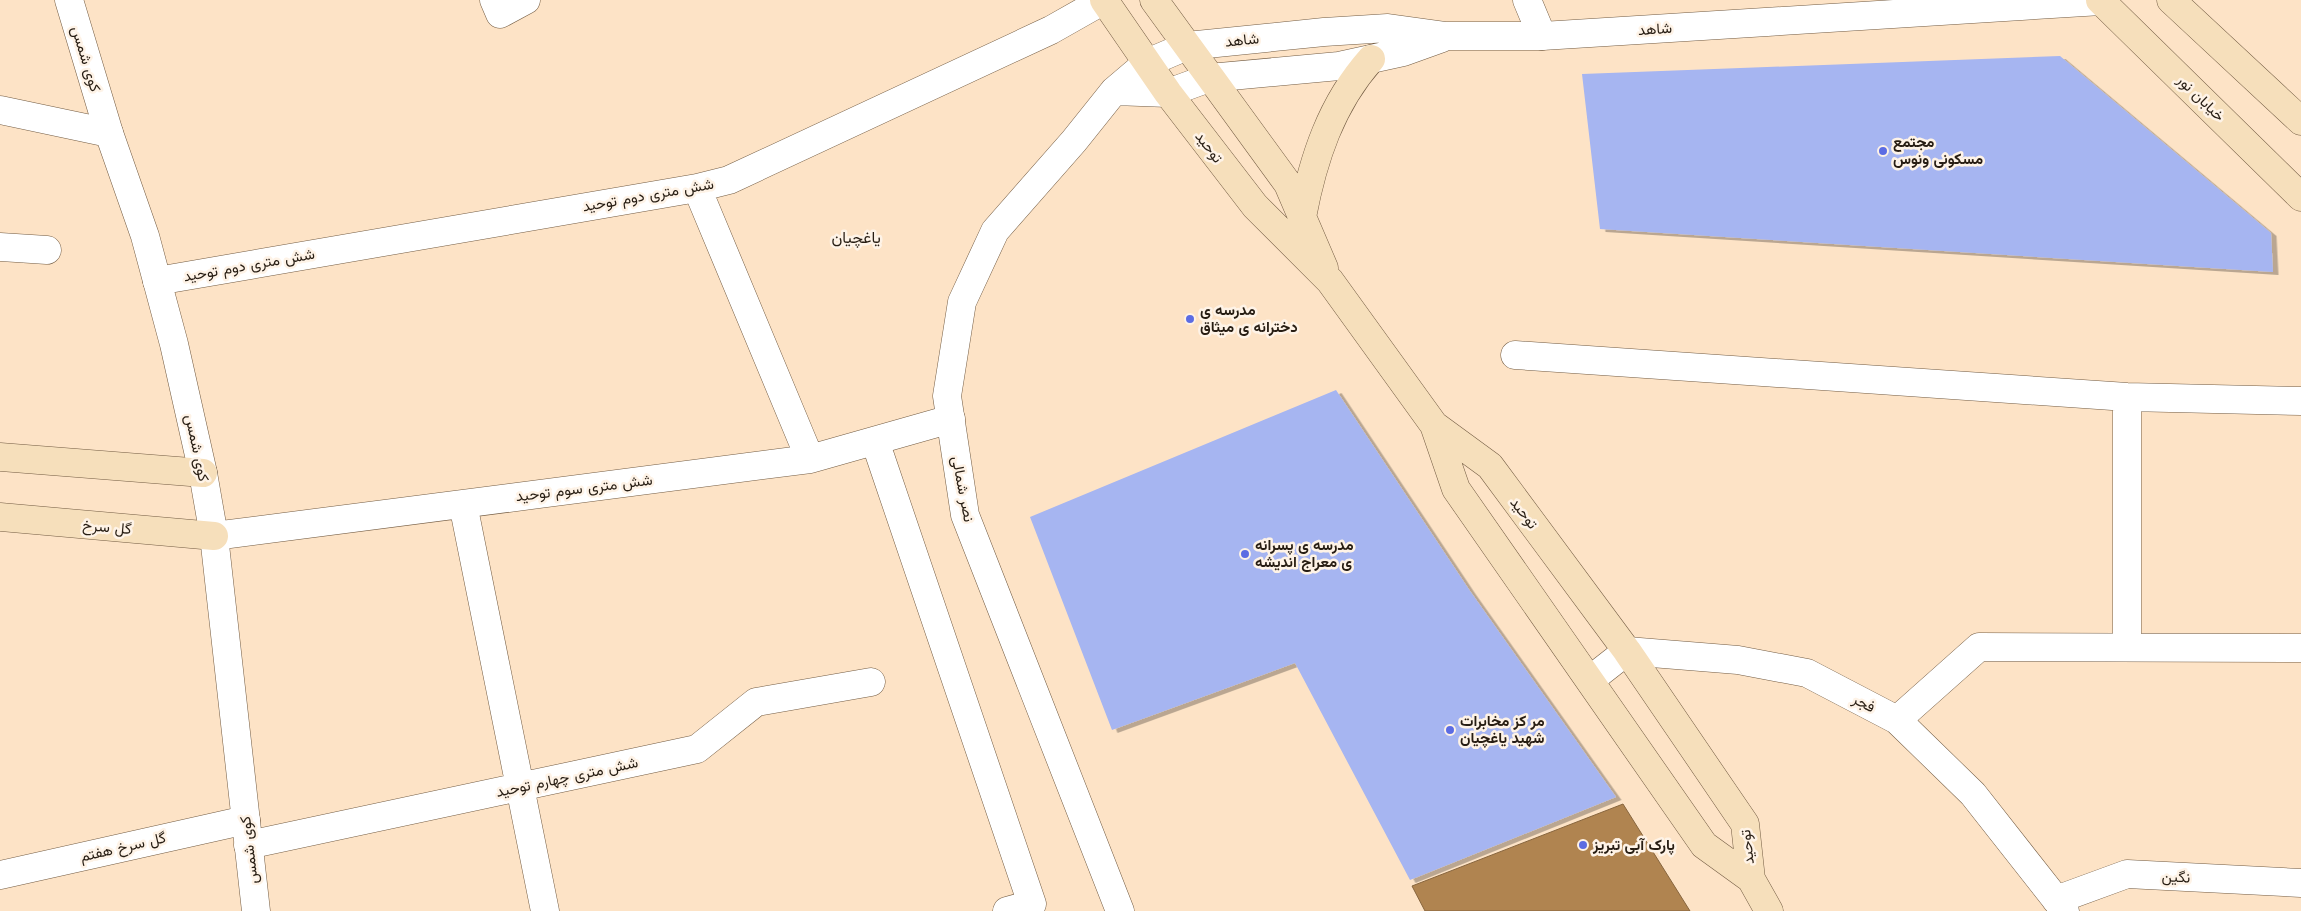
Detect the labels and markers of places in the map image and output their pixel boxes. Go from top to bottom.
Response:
place label: مجتمع مسکونی ونوس [1893,133,1983,168]
marker: مجتمع مسکونی ونوس [1877,145,1889,157]
place label: مدرسه ی دخترانه ی میثاق [1200,301,1298,336]
marker: مدرسه ی دخترانه ی میثاق [1184,313,1196,325]
place label: مدرسه ی پسرانه ی معراج اندیشه [1255,536,1354,572]
marker: مدرسه ی پسرانه ی معراج اندیشه [1239,548,1251,560]
place label: مر کز مخابرات شهید یاغچیان [1460,712,1545,748]
marker: مر کز مخابرات شهید یاغچیان [1444,724,1456,736]
place label: پارک آبی تبریز [1592,836,1675,855]
marker: پارک آبی تبریز [1577,839,1589,851]

